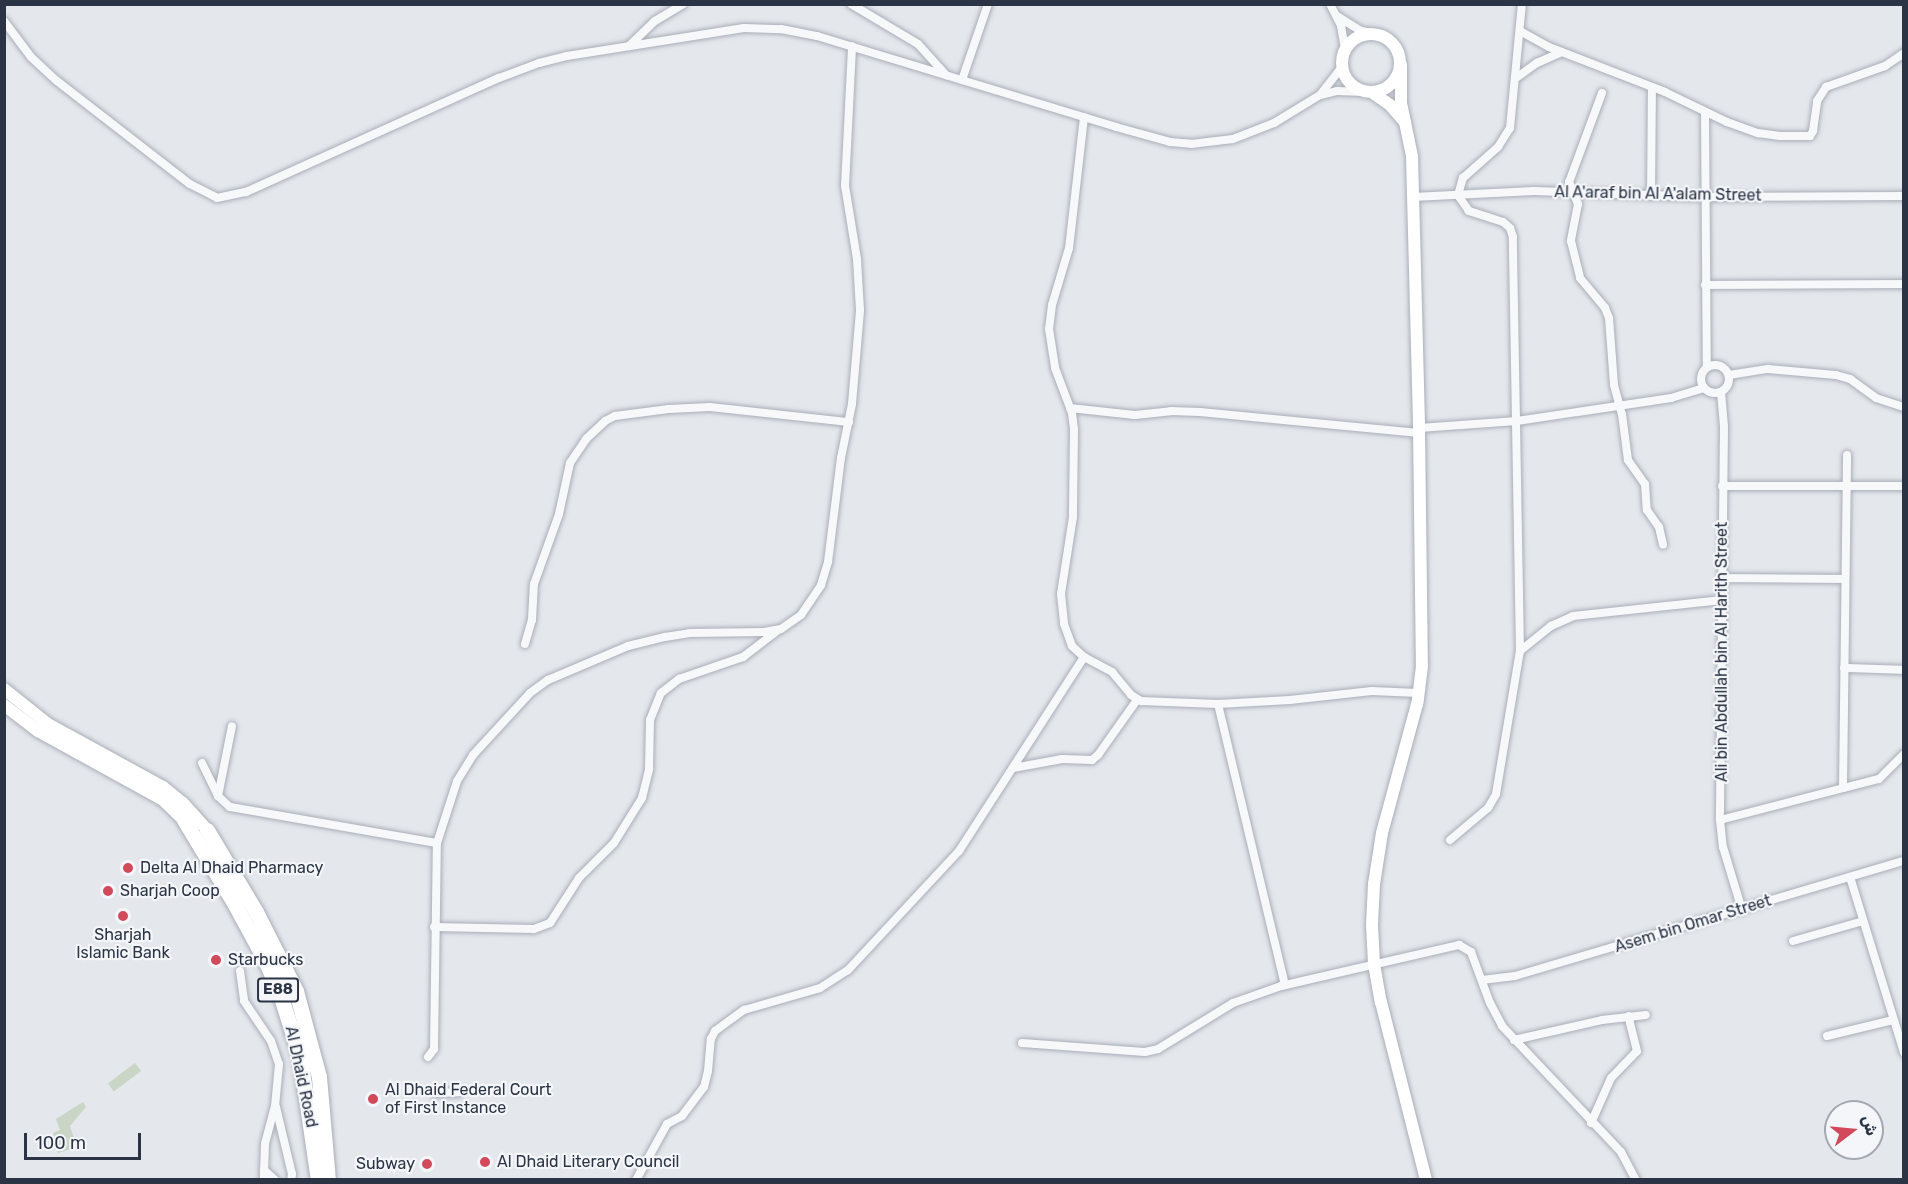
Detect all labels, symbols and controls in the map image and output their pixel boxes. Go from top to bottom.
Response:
street label: Al A'araf bin Al A'alam Street [1553,183,1763,205]
street label: Ali bin Abdullah bin Al Harith Street [1712,522,1732,782]
place label: Delta Al Dhaid Pharmacy [140,858,324,878]
marker: Delta Al Dhaid Pharmacy [121,861,135,875]
place label: Sharjah Coop [120,881,220,901]
marker: Sharjah Coop [101,884,115,898]
street label: Asem bin Omar Street [1612,891,1774,957]
marker: Sharjah Islamic Bank [116,909,130,923]
place label: Sharjah Islamic Bank [76,925,170,963]
place label: Starbucks [228,950,303,970]
marker: Starbucks [209,953,223,967]
road number: E88 [257,978,299,1002]
street label: Al Dhaid Road [281,1024,321,1130]
place label: Al Dhaid Federal Court of First Instance [385,1080,551,1118]
marker: Al Dhaid Federal Court of First Instance [366,1092,380,1106]
north arrow [1824,1100,1884,1160]
text: ش [1858,1113,1882,1138]
scale bar [27,1121,144,1159]
text: 100 m [35,1132,86,1154]
place label: Al Dhaid Literary Council [497,1152,680,1172]
place label: Subway [356,1154,415,1174]
marker: Al Dhaid Literary Council [478,1155,492,1169]
marker: Subway [420,1157,434,1171]

